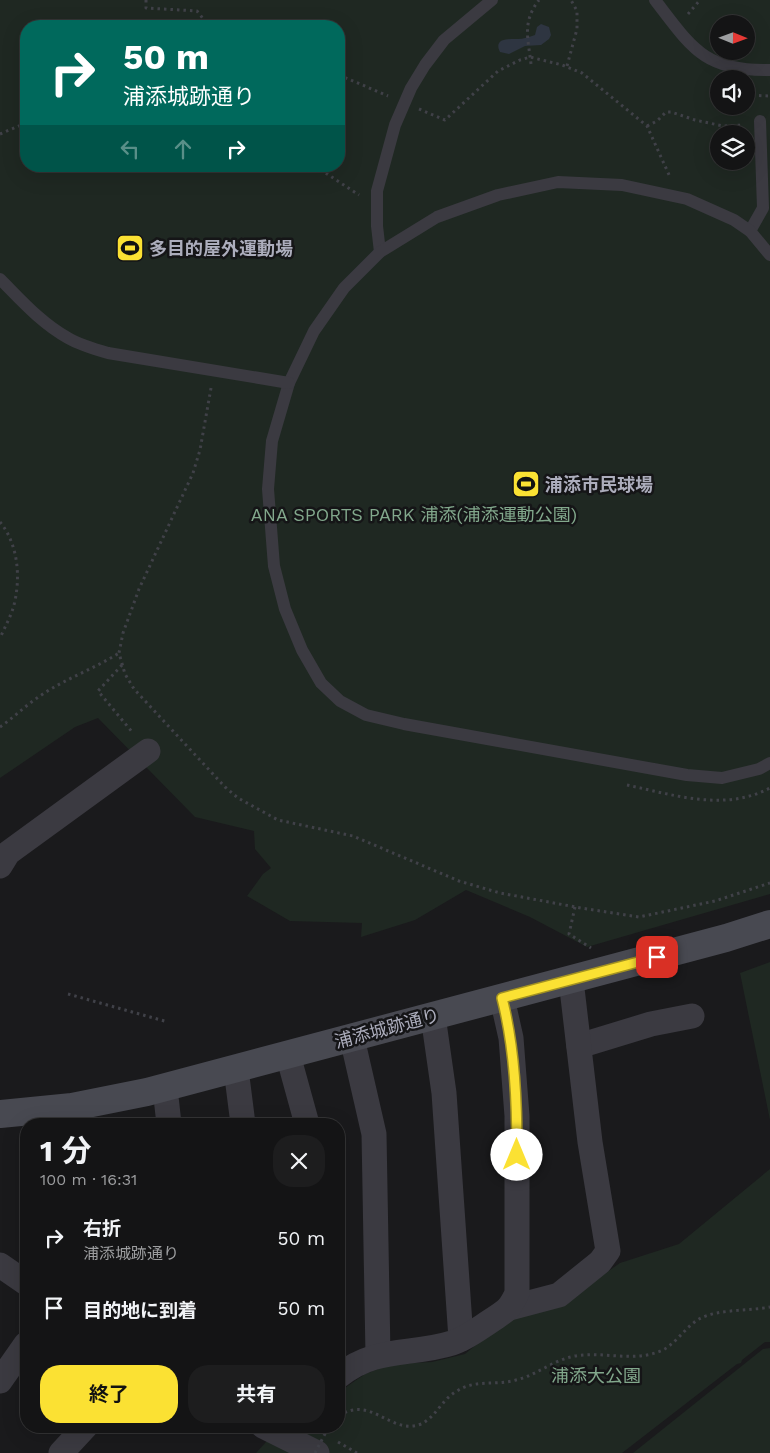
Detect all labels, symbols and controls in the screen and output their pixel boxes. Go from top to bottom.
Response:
north arrow [710,15,755,60]
map controls [710,15,755,170]
text: 50 m [123,36,209,78]
icon: right [40,40,105,105]
button: sound [710,70,755,115]
text: 浦添城跡通り [123,84,255,109]
button: layers [710,125,755,170]
icon: left [116,135,144,163]
icon: ahead [169,135,197,163]
icon: right [222,135,250,163]
sports icon: 多目的屋外運動場 [115,233,145,263]
place label: 多目的屋外運動場 [149,238,293,259]
sports icon: 浦添市民球場 [511,469,541,499]
place label: 浦添市民球場 [545,474,653,495]
park label: ANA SPORTS PARK 浦添(浦添運動公園) [251,504,577,525]
pin [636,936,678,978]
icon: arrive [643,943,671,971]
street label: 浦添城跡通り [332,1004,442,1052]
position arrow [490,1128,542,1180]
text: 1 分 [40,1133,92,1168]
button: close [273,1135,325,1187]
text: 100 m · 16:31 [40,1170,137,1189]
text: 右折 [83,1217,121,1240]
icon: right [40,1224,68,1252]
text: 50 m [278,1227,325,1250]
text: 浦添城跡通り [83,1244,179,1263]
icon: arrive [40,1294,68,1322]
text: 50 m [278,1297,325,1320]
text: 目的地に到着 [83,1299,197,1322]
button: 終了 [40,1365,178,1423]
button: 共有 [188,1365,325,1423]
park label: 浦添大公園 [551,1365,641,1386]

